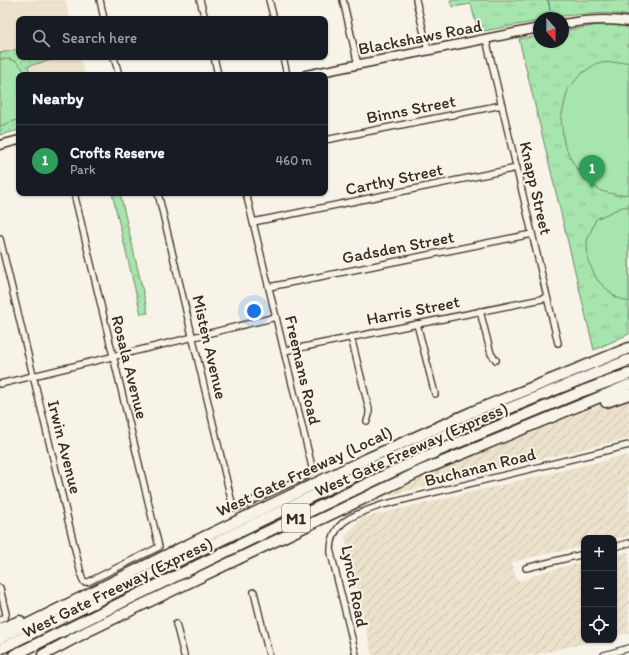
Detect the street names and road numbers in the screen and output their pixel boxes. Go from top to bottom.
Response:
street label: Blackshaws Road [356,15,484,59]
street label: Binns Street [365,91,457,127]
street label: Knapp Street [516,139,556,237]
street label: Carthy Street [344,159,444,199]
street label: Gadsden Street [340,226,456,268]
street label: Harris Street [365,291,461,329]
street label: Misten Avenue [188,293,232,401]
street label: Rosala Avenue [107,313,153,421]
street label: Freemans Road [281,313,325,427]
street label: West Gate Freeway (Express) [311,397,511,501]
street label: Irwin Avenue [44,398,86,496]
street label: West Gate Freeway (Local) [213,421,395,521]
street label: Buchanan Road [422,444,538,490]
road number: M1 [282,504,310,532]
street label: West Gate Freeway (Express) [19,532,215,642]
street label: Lynch Road [337,543,373,629]

